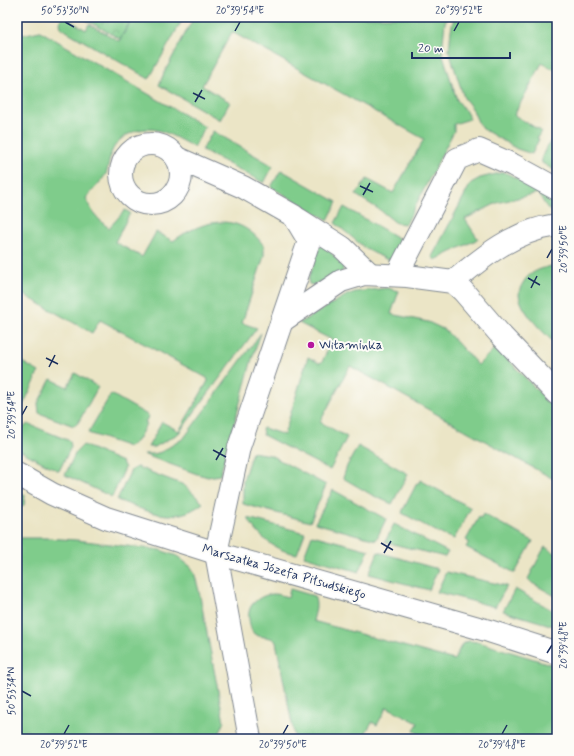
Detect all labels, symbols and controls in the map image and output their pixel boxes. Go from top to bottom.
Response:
text: 50°53'30"N [41,4,89,18]
text: 20°39'54"E [216,4,264,18]
text: 20°39'52"E [435,4,483,18]
scale bar [412,34,510,60]
text: 20 m [418,41,444,57]
text: 20°39'50"E [557,225,571,273]
place label: Witaminka [319,337,383,354]
marker: Witaminka [306,340,316,350]
text: 20°39'54"E [5,391,19,439]
street label: Marszałka Józefa Piłsudskiego [200,540,368,606]
text: 20°39'48"E [557,621,571,669]
text: 50°53'34"N [5,666,19,715]
text: 20°39'52"E [40,738,88,752]
text: 20°39'50"E [259,738,307,752]
text: 20°39'48"E [478,738,526,752]

